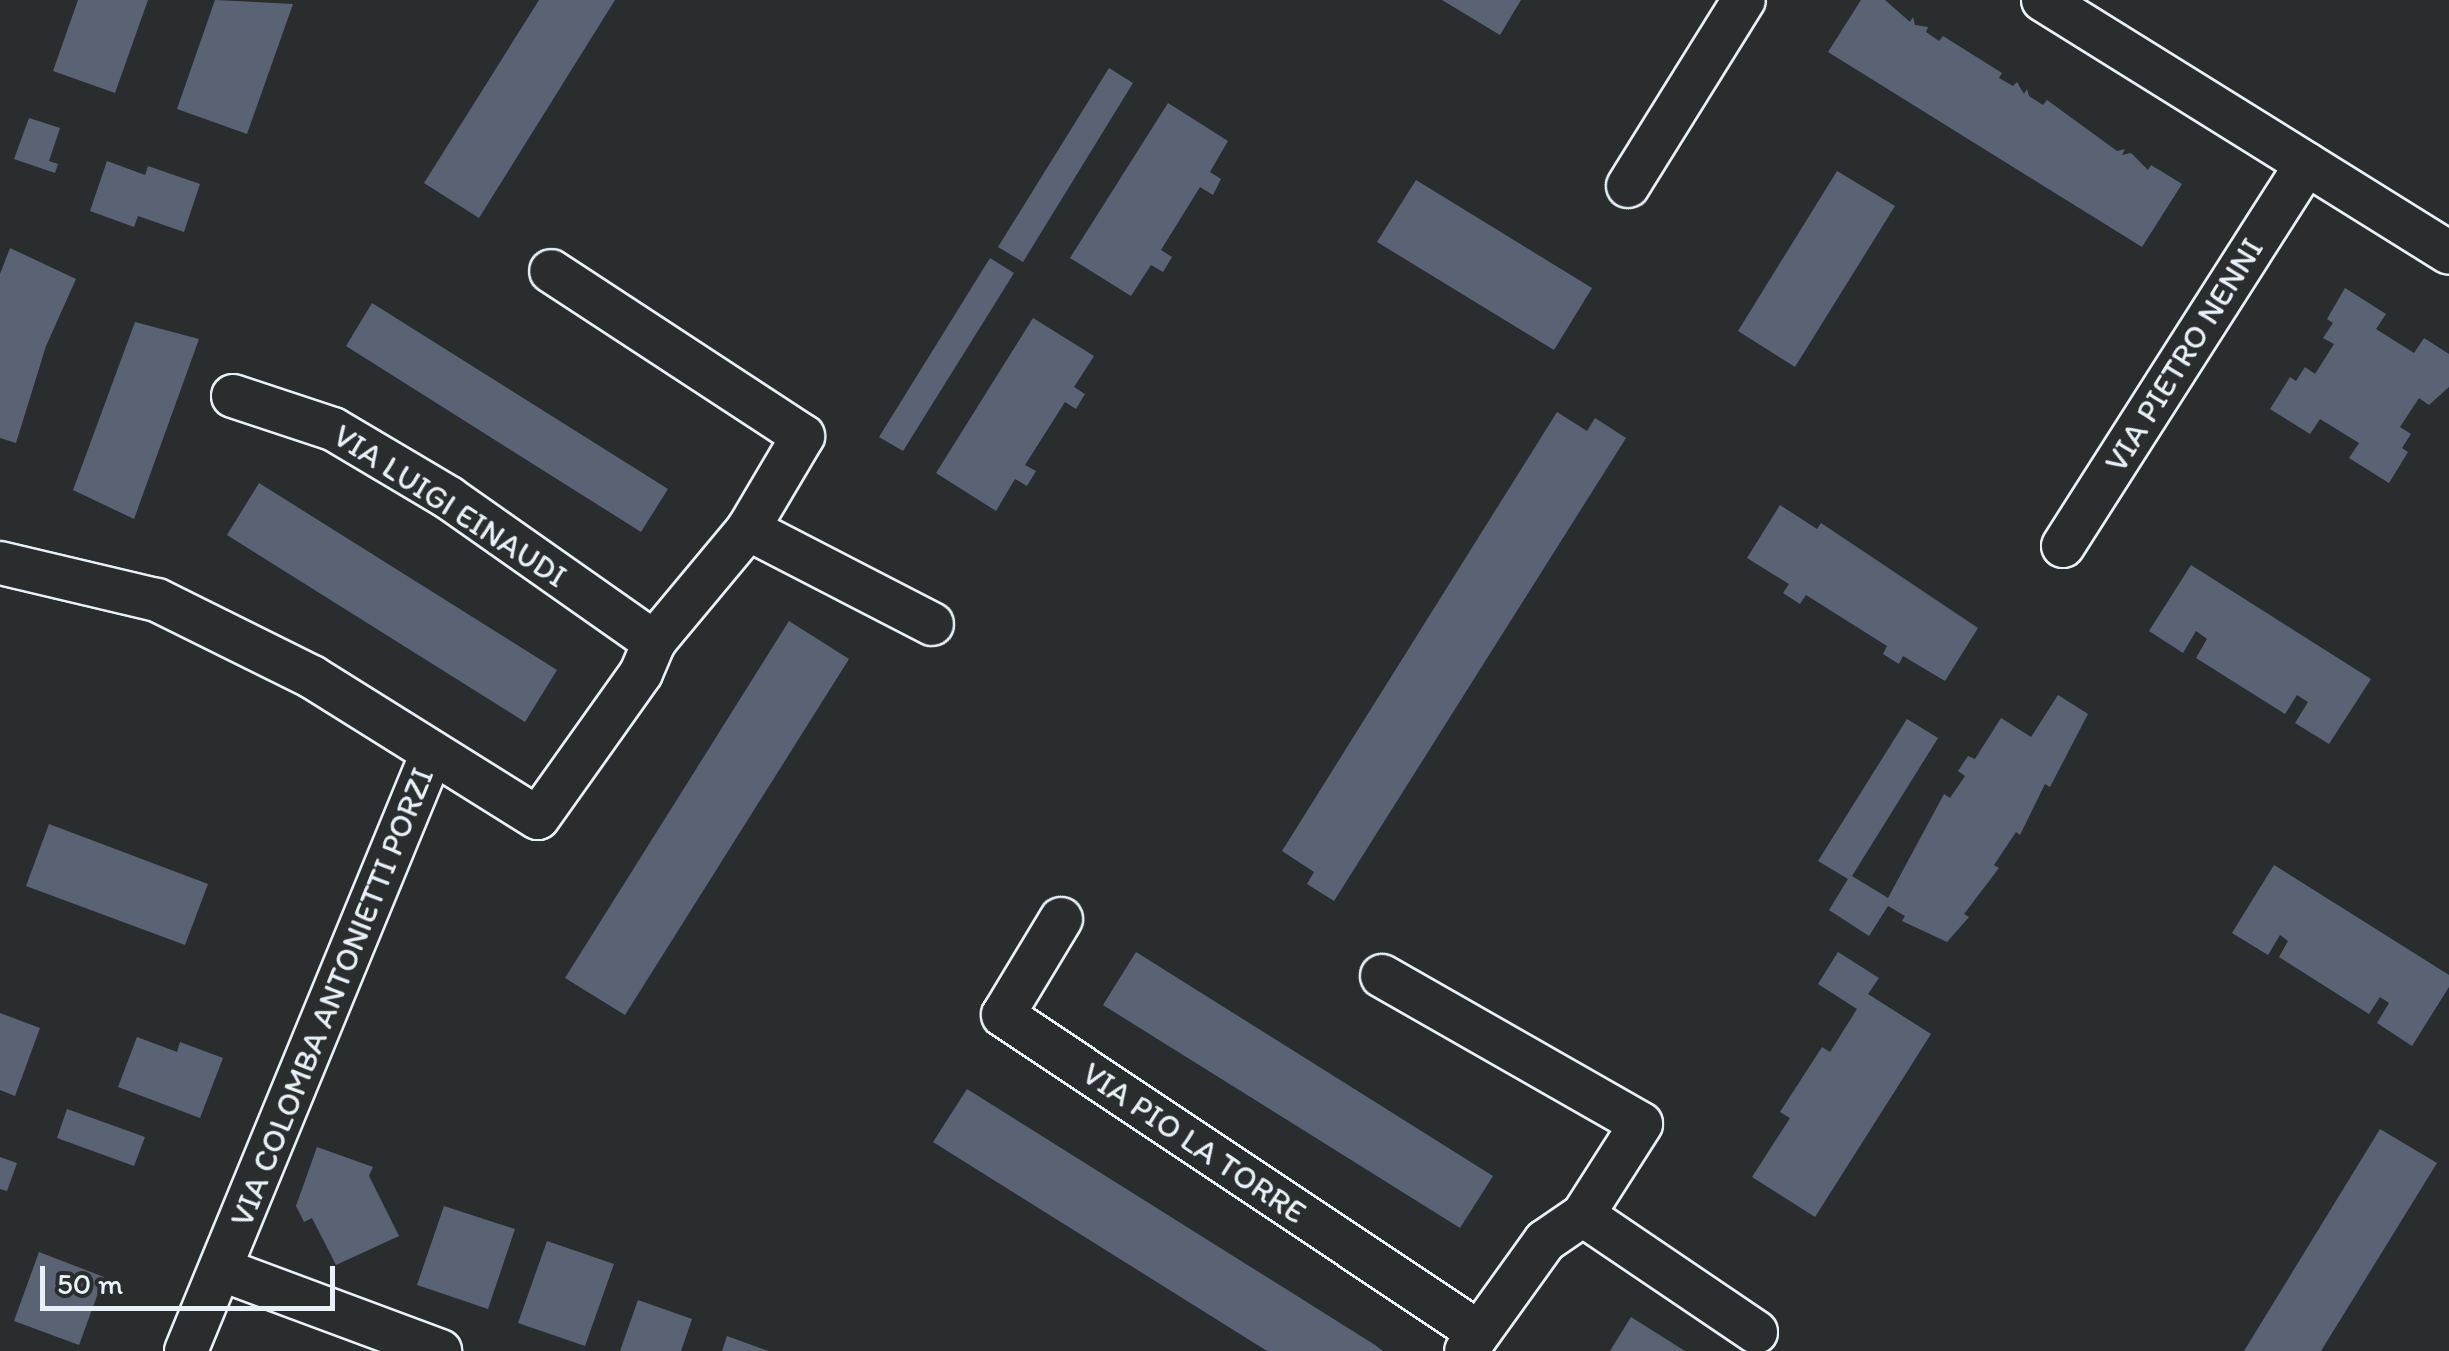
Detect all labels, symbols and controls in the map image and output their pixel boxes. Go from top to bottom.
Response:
street label: VIA PIETRO NENNI [2097,232,2271,478]
street label: VIA LUIGI EINAUDI [330,418,570,594]
street label: VIA COLOMBA ANTONIETTI PORZI [223,763,441,1231]
street label: VIA PIO LA TORRE [1075,1054,1313,1232]
scale bar [45,1246,340,1308]
text: 50 m [57,1265,123,1302]

